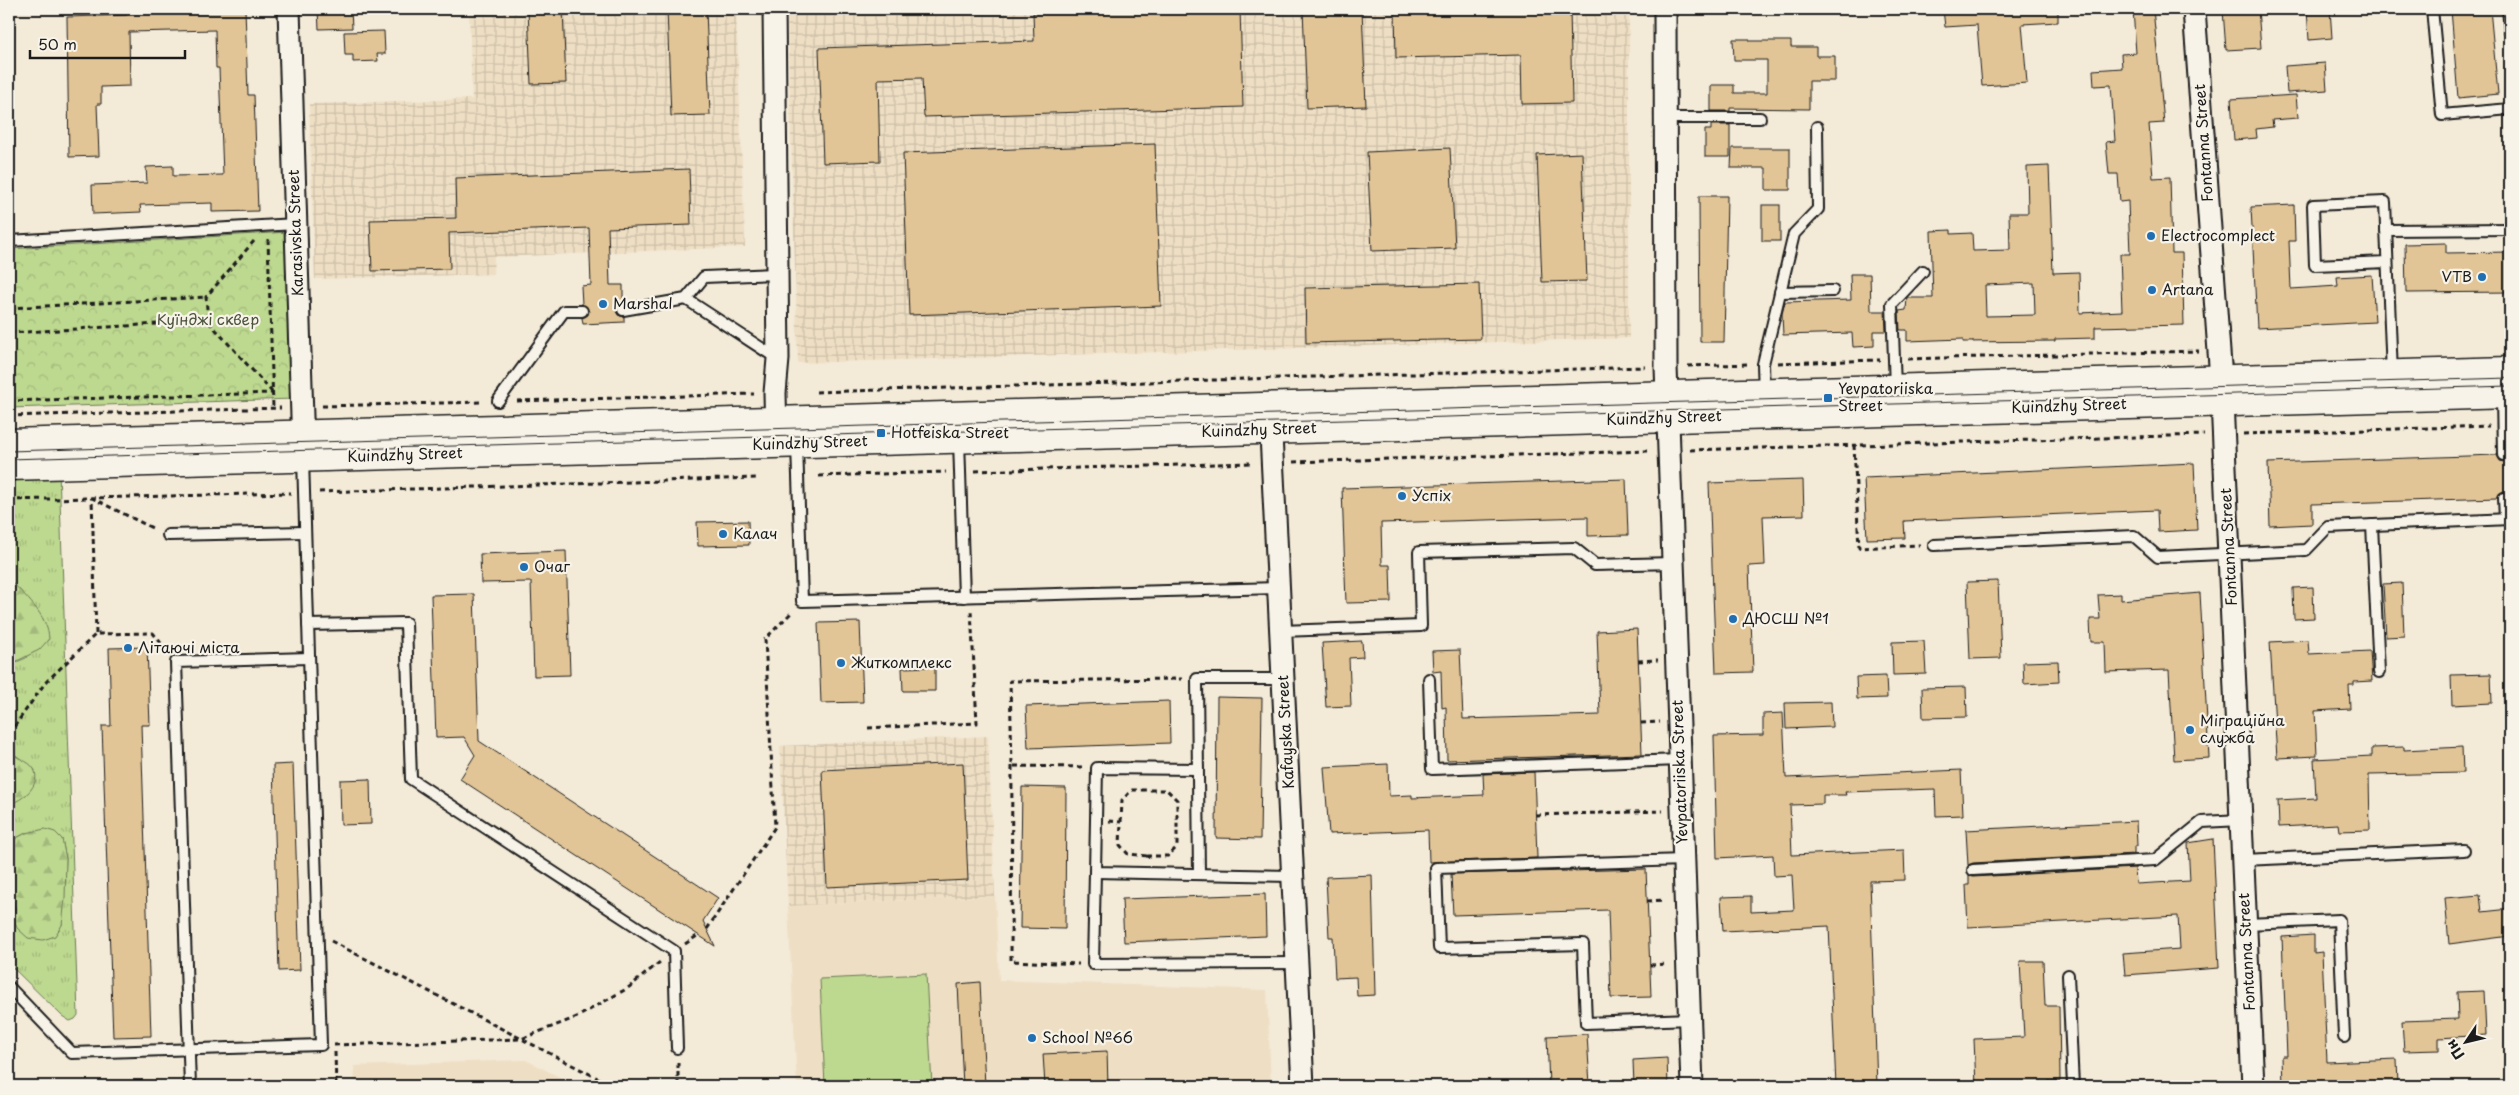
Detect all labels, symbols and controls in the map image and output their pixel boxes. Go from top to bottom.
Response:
scale bar [30,28,185,60]
text: 50 m [38,32,77,55]
street label: Fontanna Street [2187,83,2218,203]
street label: Karasivska Street [281,169,308,297]
place label: Electrocomplect [2161,223,2275,246]
marker: Electrocomplect [2145,230,2157,242]
place label: VTB [2442,264,2472,287]
marker: VTB [2476,271,2488,283]
place label: Artana [2162,277,2214,300]
marker: Artana [2146,284,2158,296]
place label: Marshal [613,291,672,314]
marker: Marshal [597,298,609,310]
park label: Куїнджі сквер [157,307,259,330]
place label: Yevpatoriiska Street [1838,376,1934,416]
street label: Kuindzhy Street [2011,391,2127,418]
marker: Yevpatoriiska Street [1822,392,1834,404]
street label: Kuindzhy Street [1606,403,1722,430]
street label: Kuindzhy Street [1201,415,1317,442]
place label: Hotfeiska Street [891,420,1009,443]
marker: Hotfeiska Street [875,427,887,439]
street label: Kuindzhy Street [752,428,868,455]
street label: Kuindzhy Street [347,440,463,467]
place label: Успіх [1412,483,1451,506]
street label: Fontanna Street [2213,487,2242,607]
marker: Успіх [1396,490,1408,502]
place label: Калач [733,521,778,544]
marker: Калач [717,528,729,540]
place label: Очаг [534,554,570,577]
marker: Очаг [518,561,530,573]
place label: ДЮСШ №1 [1742,606,1829,629]
marker: ДЮСШ №1 [1727,613,1739,625]
place label: Літаючі міста [138,635,240,658]
marker: Літаючі міста [122,642,134,654]
place label: Житкомплекс [851,650,952,673]
marker: Житкомплекс [835,657,847,669]
street label: Kafayska Street [1270,674,1299,790]
street label: Yevpatoriiska Street [1664,699,1693,845]
place label: Міграційна служба [2200,708,2285,748]
marker: Міграційна служба [2184,724,2196,736]
street label: Fontanna Street [2231,892,2260,1012]
north arrow [2442,1018,2492,1068]
place label: School №66 [1042,1025,1133,1048]
marker: School №66 [1026,1032,1038,1044]
text: Пн [2441,1035,2469,1064]

